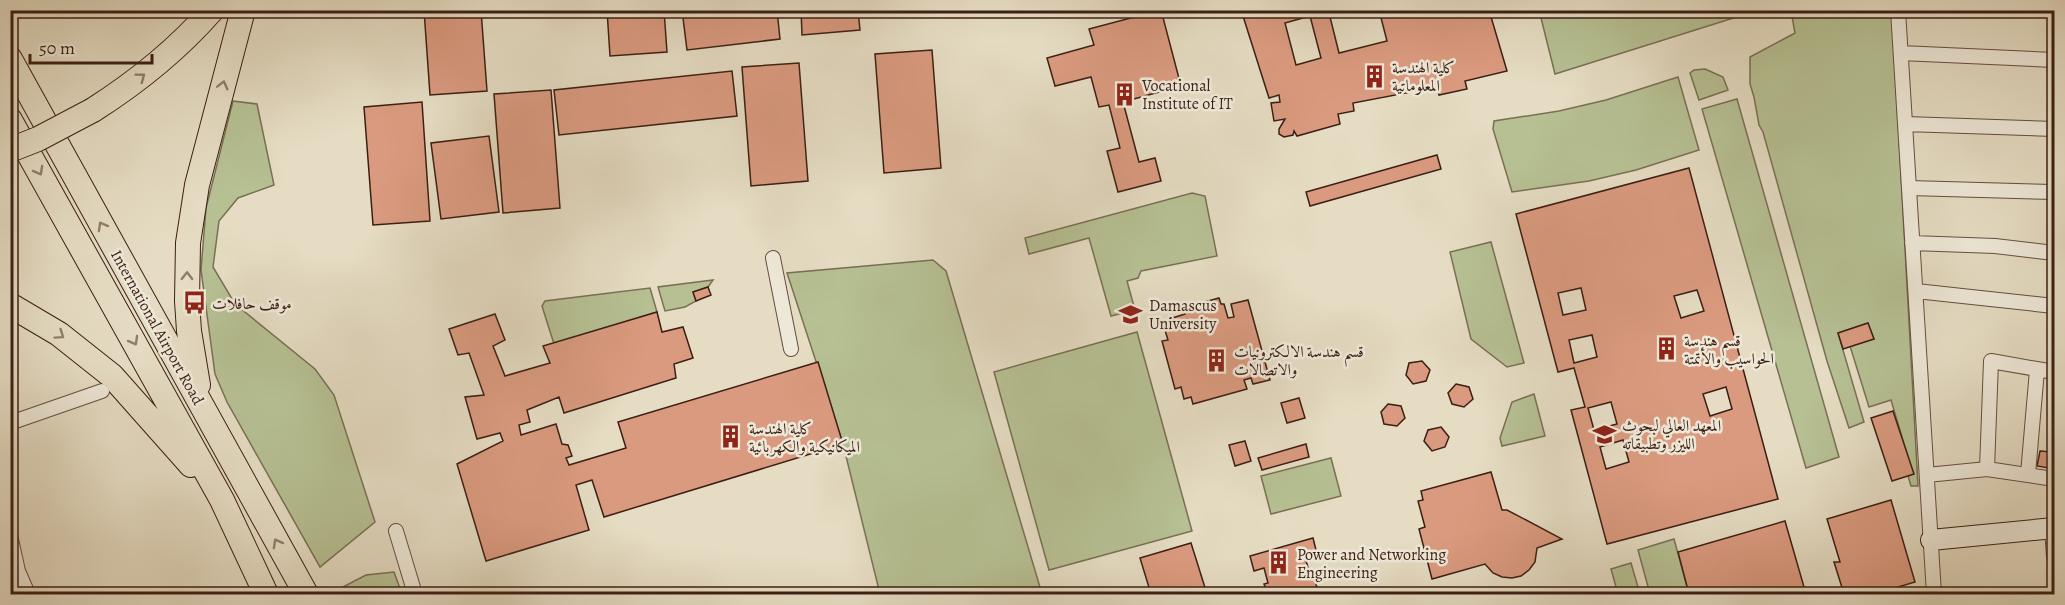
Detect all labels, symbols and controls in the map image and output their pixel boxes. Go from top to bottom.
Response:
scale bar [30,27,152,65]
text: 50 m [39,36,75,60]
place label: كلية الهندسة المعلوماتية [1392,57,1455,97]
building icon: كلية الهندسة المعلوماتية [1361,63,1387,89]
one-way arrow [135,74,146,85]
place label: Vocational Institute of IT [1141,75,1233,115]
one-way arrow [216,80,228,91]
building icon: Vocational Institute of IT [1111,81,1137,107]
one-way arrow [32,165,43,175]
one-way arrow [98,221,109,232]
street label: International Airport Road [105,246,209,409]
one-way arrow [181,272,193,281]
bus stop icon: موقف حافلات [181,290,207,316]
place label: موقف حافلات [212,293,292,315]
place label: Damascus University [1149,295,1217,335]
school or university icon: Damascus University [1118,301,1144,327]
one-way arrow [54,328,65,339]
place label: قسم هندسة الحواسيب والأتمتة [1684,330,1774,370]
one-way arrow [126,335,138,345]
building icon: قسم هندسة الحواسيب والأتمتة [1653,336,1679,362]
place label: قسم هندسة الالكترونيات والاتصالات [1234,341,1364,381]
building icon: قسم هندسة الالكترونيات والاتصالات [1203,347,1229,373]
place label: المعهد العالي لبحوث الليزر وتطبيقاته [1622,415,1721,455]
place label: كلية الهندسة الميكانيكية والكهربائية [749,418,860,458]
school or university icon: المعهد العالي لبحوث الليزر وتطبيقاته [1591,421,1617,447]
building icon: كلية الهندسة الميكانيكية والكهربائية [718,424,744,450]
one-way arrow [273,539,285,550]
place label: Power and Networking Engineering [1297,544,1446,584]
building icon: Power and Networking Engineering [1266,550,1292,576]

